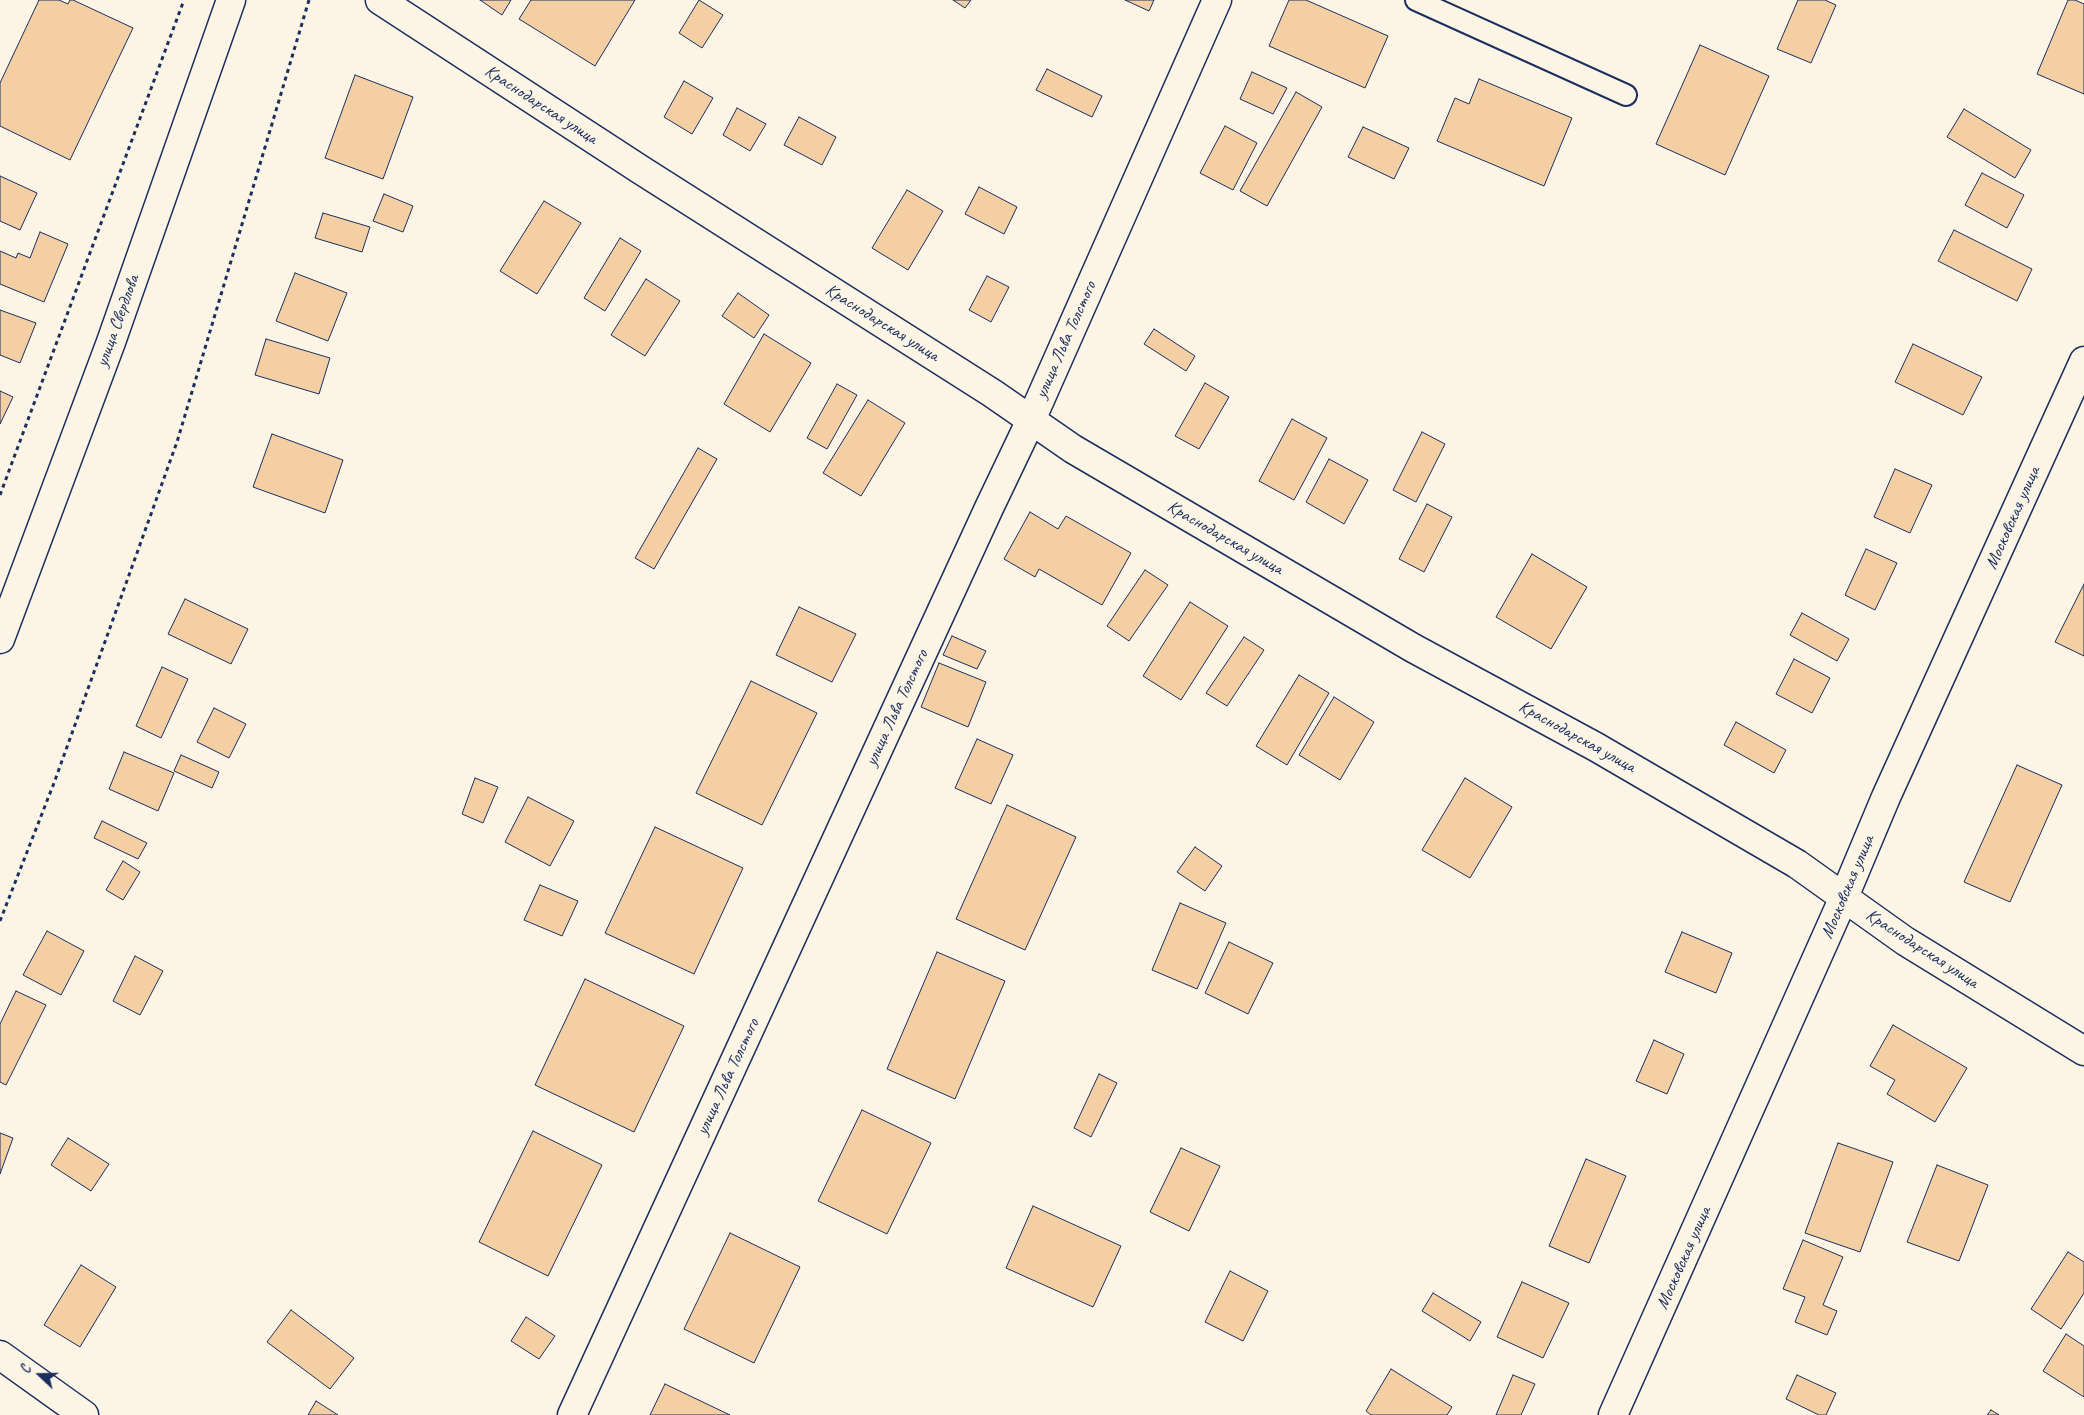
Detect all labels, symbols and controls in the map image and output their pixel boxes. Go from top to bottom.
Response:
street label: Краснодарская улица [481,60,601,150]
street label: улица Свердлова [91,272,145,370]
street label: улица Льва Толстого [1031,278,1101,402]
street label: Краснодарская улица [821,279,943,367]
street label: Московская улица [1981,463,2045,573]
street label: Краснодарская улица [1163,496,1287,580]
street label: улица Льва Толстого [861,646,933,770]
street label: Краснодарская улица [1515,696,1639,778]
street label: Московская улица [1817,832,1879,942]
street label: Краснодарская улица [1862,904,1982,994]
street label: улица Льва Толстого [692,1015,764,1139]
street label: Московская улица [1652,1203,1716,1313]
north arrow [15,1350,65,1400]
text: С [16,1363,35,1376]

